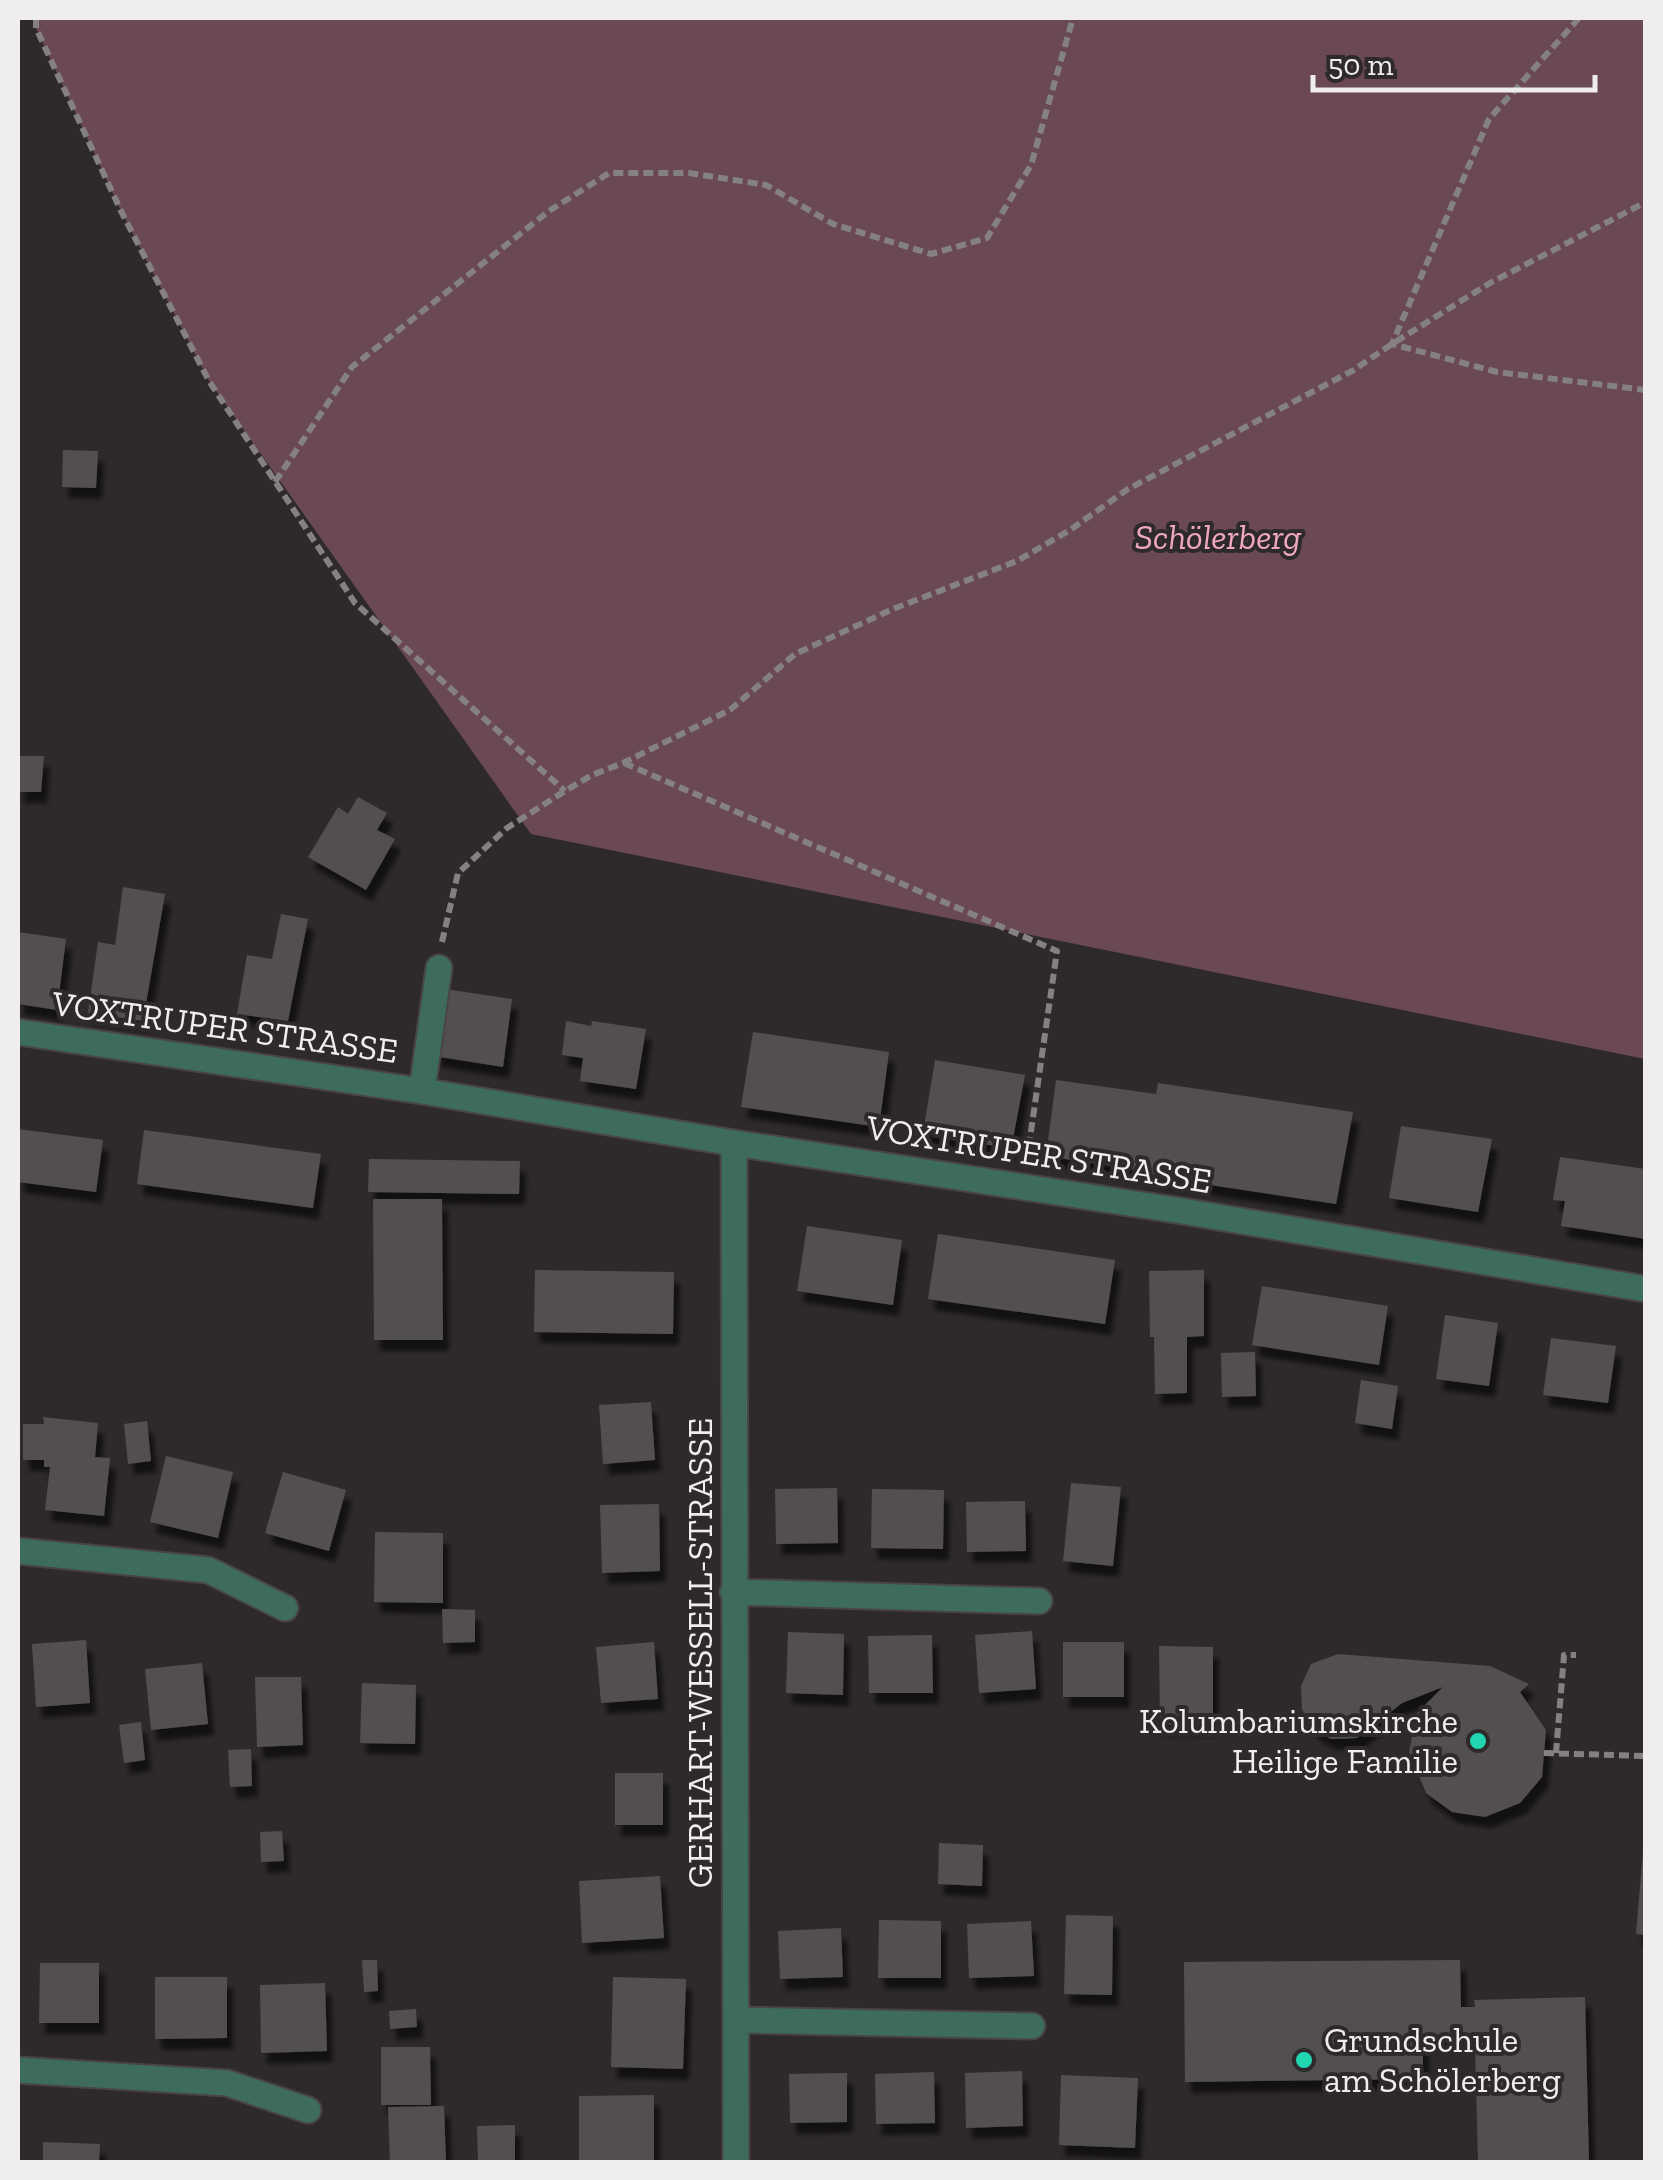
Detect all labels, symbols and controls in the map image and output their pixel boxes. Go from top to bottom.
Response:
scale bar [1313,30,1596,92]
text: 50 m [1328,47,1393,83]
park label: Schölerberg [1135,516,1302,558]
street label: VOXTRUPER STRASSE [48,982,401,1072]
street label: VOXTRUPER STRASSE [863,1106,1214,1202]
street label: GERHART-WESSELL-STRASSE [679,1418,721,1888]
place label: Kolumbariumskirche Heilige Familie [1139,1700,1458,1782]
marker: Kolumbariumskirche Heilige Familie [1467,1730,1489,1752]
place label: Grundschule am Schölerberg [1324,2019,1561,2101]
marker: Grundschule am Schölerberg [1293,2049,1315,2071]

